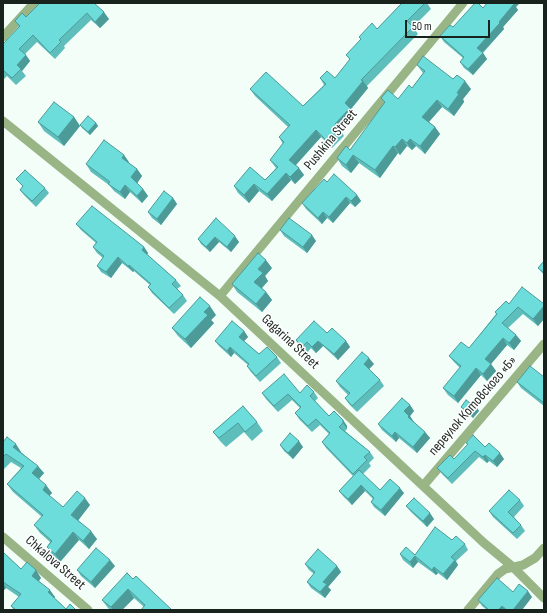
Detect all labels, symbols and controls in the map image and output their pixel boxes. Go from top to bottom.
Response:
scale bar [407,12,492,38]
text: 50 m [412,19,432,34]
street label: Pushkina Street [301,106,361,174]
street label: Gagarina Street [258,311,322,373]
street label: переулок Котовского «Б» [425,353,521,459]
street label: Chkalova Street [21,532,89,594]

